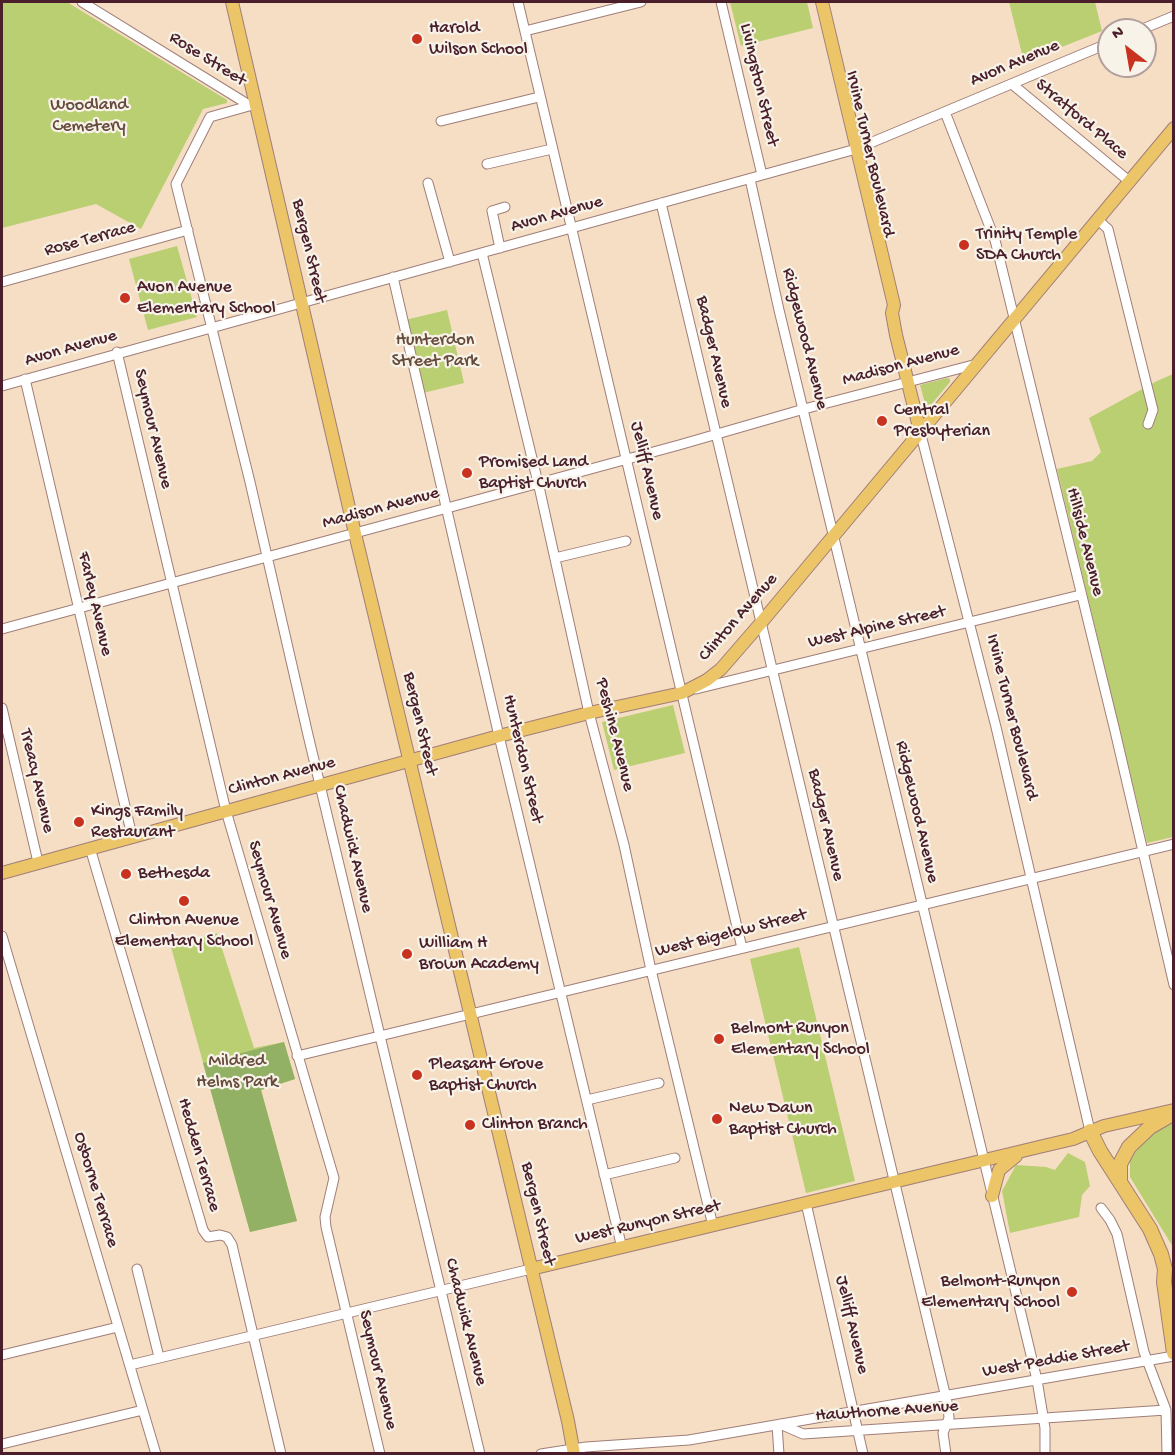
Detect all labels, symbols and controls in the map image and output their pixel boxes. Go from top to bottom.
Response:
place label: Harold Wilson School [429,18,528,60]
north arrow [1097,18,1157,78]
street label: Livingston Street [733,22,783,148]
text: N [1109,23,1128,45]
street label: Rose Street [164,28,250,92]
marker: Harold Wilson School [410,32,424,46]
street label: Avon Avenue [967,36,1063,92]
street label: Irvine Turner Boulevard [839,69,899,239]
street label: Stratford Place [1030,75,1132,165]
park label: Woodland Cemetery [50,95,128,138]
street label: Avon Avenue [508,192,606,238]
street label: Bergen Street [286,197,330,305]
street label: Rose Terrace [42,217,138,263]
place label: Trinity Temple SDA Church [976,224,1077,266]
marker: Trinity Temple SDA Church [957,238,971,252]
street label: Ridgewood Avenue [776,266,832,412]
place label: Avon Avenue Elementary School [137,277,276,320]
marker: Avon Avenue Elementary School [118,291,132,305]
street label: Badger Avenue [690,294,736,410]
street label: Avon Avenue [22,326,120,372]
park label: Hunterdon Street Park [392,330,478,372]
street label: Madison Avenue [840,340,962,392]
street label: Seymour Avenue [128,367,176,491]
place label: Central Presbyterian [894,400,990,442]
marker: Central Presbyterian [875,414,889,428]
street label: Jelliff Avenue [624,420,668,522]
place label: Promised Land Baptist Church [479,452,588,494]
marker: Promised Land Baptist Church [460,466,474,480]
street label: Madison Avenue [320,483,442,535]
street label: Hillside Avenue [1060,486,1108,598]
street label: Farley Avenue [72,550,116,658]
street label: Clinton Avenue [695,569,783,667]
street label: West Alpine Street [806,602,948,654]
street label: Irvine Turner Boulevard [980,632,1042,802]
street label: Bergen Street [397,670,441,778]
street label: Peshine Avenue [590,676,638,794]
street label: Hunterdon Street [497,693,547,825]
street label: Treacy Avenue [14,727,58,835]
street label: Ridgewood Avenue [889,739,943,885]
street label: Clinton Avenue [226,752,338,802]
street label: Badger Avenue [802,767,848,883]
street label: Chadwick Avenue [327,783,377,915]
place label: Kings Family Restaurant [91,801,183,844]
marker: Kings Family Restaurant [72,815,86,829]
street label: Seymour Avenue [242,838,296,962]
place label: Bethesda [138,863,210,885]
marker: Bethesda [119,867,133,881]
marker: Clinton Avenue Elementary School [177,894,191,908]
street label: West Bigelow Street [653,905,809,963]
place label: Clinton Avenue Elementary School [115,910,253,952]
place label: William H Brown Academy [419,933,539,976]
marker: William H Brown Academy [400,947,414,961]
place label: Belmont Runyon Elementary School [731,1018,870,1060]
marker: Belmont Runyon Elementary School [712,1032,726,1046]
park label: Mildred Helms Park [196,1051,278,1094]
place label: Pleasant Grove Baptist Church [429,1054,543,1096]
marker: Pleasant Grove Baptist Church [410,1068,424,1082]
street label: Hedden Terrace [171,1096,225,1214]
place label: New Dawn Baptist Church [729,1098,837,1140]
marker: New Dawn Baptist Church [710,1112,724,1126]
place label: Clinton Branch [482,1114,588,1136]
marker: Clinton Branch [463,1118,477,1132]
street label: Osborne Terrace [67,1130,123,1250]
street label: Bergen Street [515,1160,559,1268]
street label: West Runyon Street [573,1196,723,1250]
street label: Chadwick Avenue [439,1256,491,1388]
place label: Belmont-Runyon Elementary School [921,1271,1060,1314]
street label: Jelliff Avenue [829,1274,873,1376]
marker: Belmont-Runyon Elementary School [1065,1285,1079,1299]
street label: Seymour Avenue [353,1308,401,1432]
street label: West Peddie Street [981,1336,1131,1384]
street label: Hawthorne Avenue [815,1396,959,1428]

